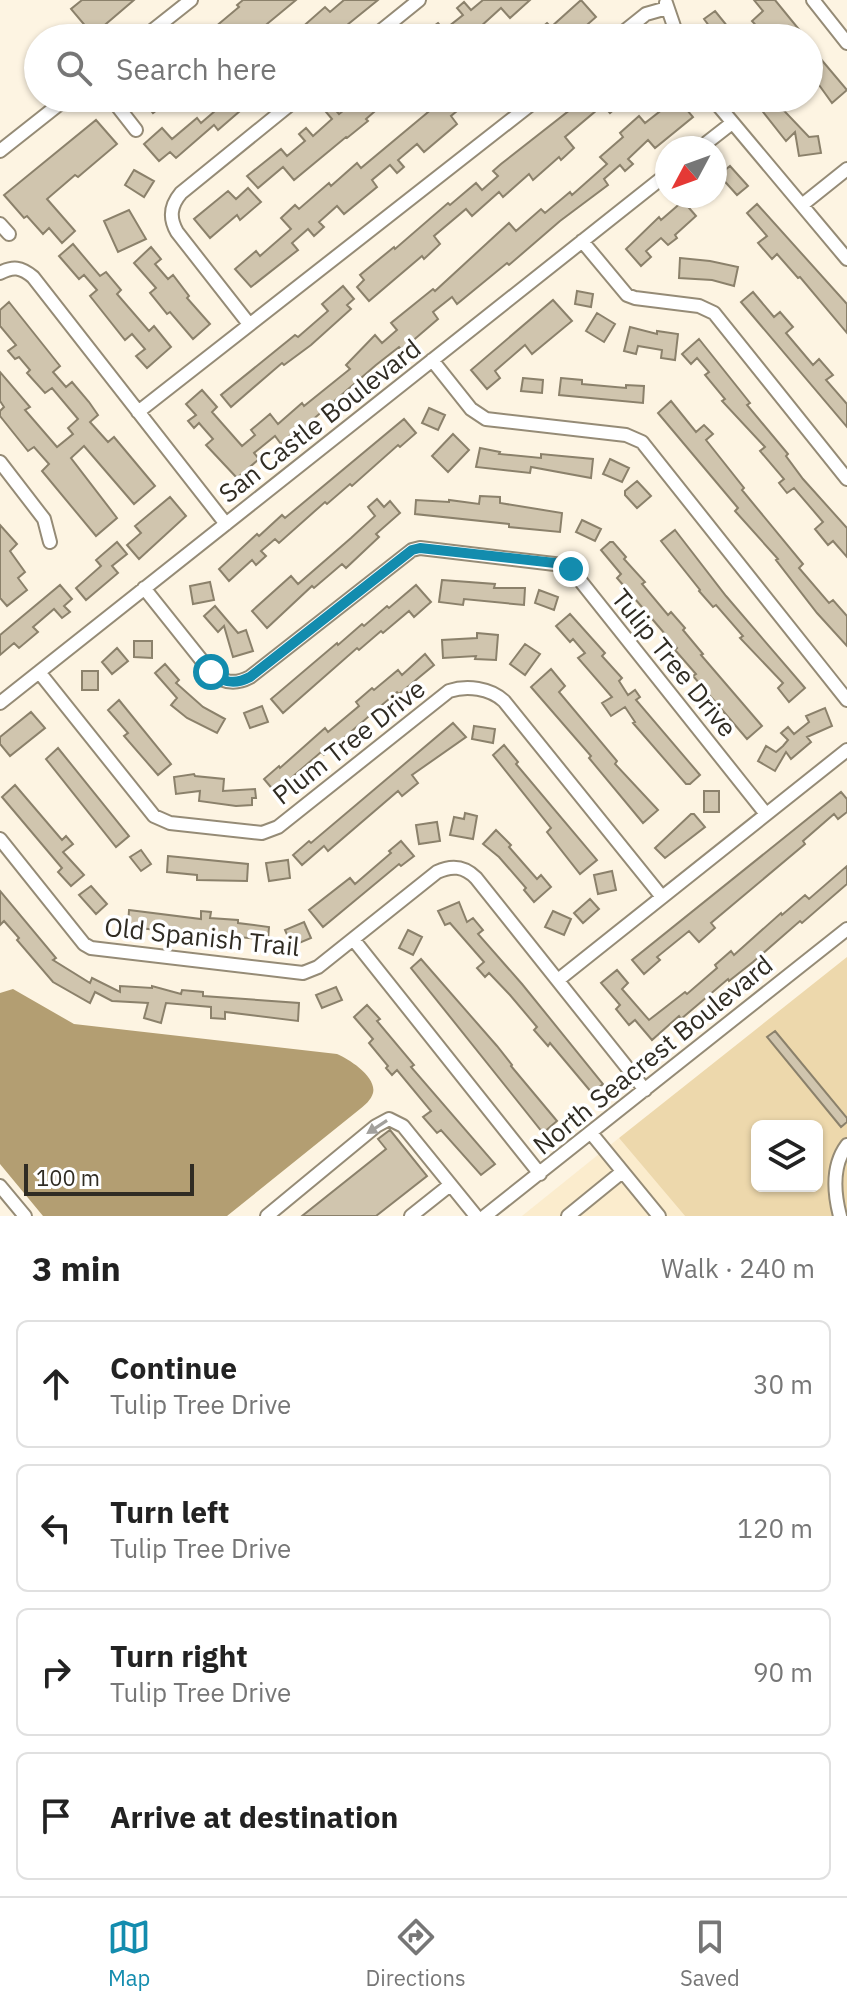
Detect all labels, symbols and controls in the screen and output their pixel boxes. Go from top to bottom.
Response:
search box [24,24,823,112]
icon: search [52,46,96,90]
text: Search here [116,49,277,88]
north arrow [655,136,727,208]
street label: San Castle Boulevard [211,331,427,510]
route end [553,551,589,587]
street label: Tulip Tree Drive [605,581,745,744]
route start [193,654,229,690]
street label: Plum Tree Drive [265,671,432,811]
street label: Old Spanish Trail [103,909,301,963]
street label: North Seacrest Boulevard [526,947,779,1161]
one-way arrow [366,1120,388,1134]
map controls [751,1120,823,1192]
button: layers [751,1120,823,1192]
scale bar [24,1160,194,1196]
text: 100 m [36,1163,100,1192]
text: 3 min [32,1246,121,1290]
text: Walk · 240 m [661,1251,815,1285]
text: Continue [110,1348,237,1387]
icon: ahead [34,1362,78,1406]
text: 30 m [753,1367,813,1401]
text: Tulip Tree Drive [110,1387,291,1421]
text: Turn left [110,1492,229,1531]
icon: left [34,1506,78,1550]
text: 120 m [737,1511,813,1545]
text: Tulip Tree Drive [110,1531,291,1565]
text: Turn right [110,1636,248,1675]
icon: right [34,1650,78,1694]
text: 90 m [753,1655,813,1689]
text: Tulip Tree Drive [110,1675,291,1709]
icon: arrive [34,1794,78,1838]
text: Arrive at destination [110,1797,398,1836]
tab: Map [107,1915,151,1992]
tab: Directions [366,1915,466,1992]
tab: Saved [680,1915,740,1992]

